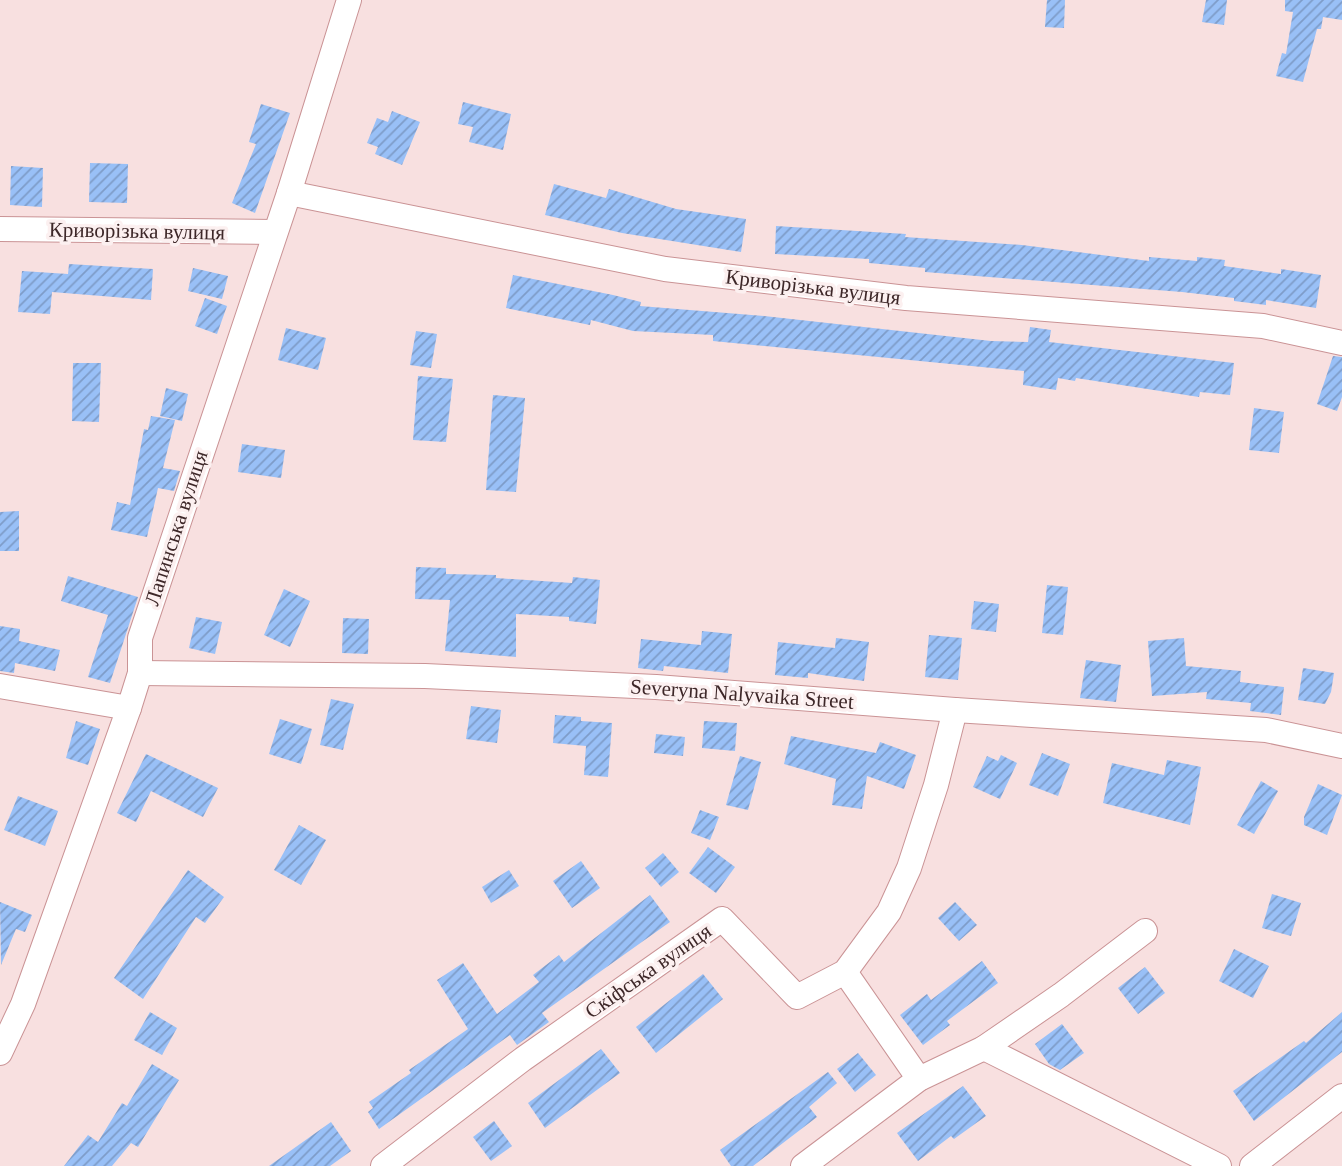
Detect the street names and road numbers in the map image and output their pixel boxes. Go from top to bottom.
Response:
street label: Криворізька вулиця [49,217,226,245]
street label: Криворізька вулиця [724,264,902,310]
street label: Лапинська вулиця [140,447,213,609]
street label: Severyna Nalyvaika Street [629,674,855,714]
street label: Скіфська вулиця [580,918,716,1023]

